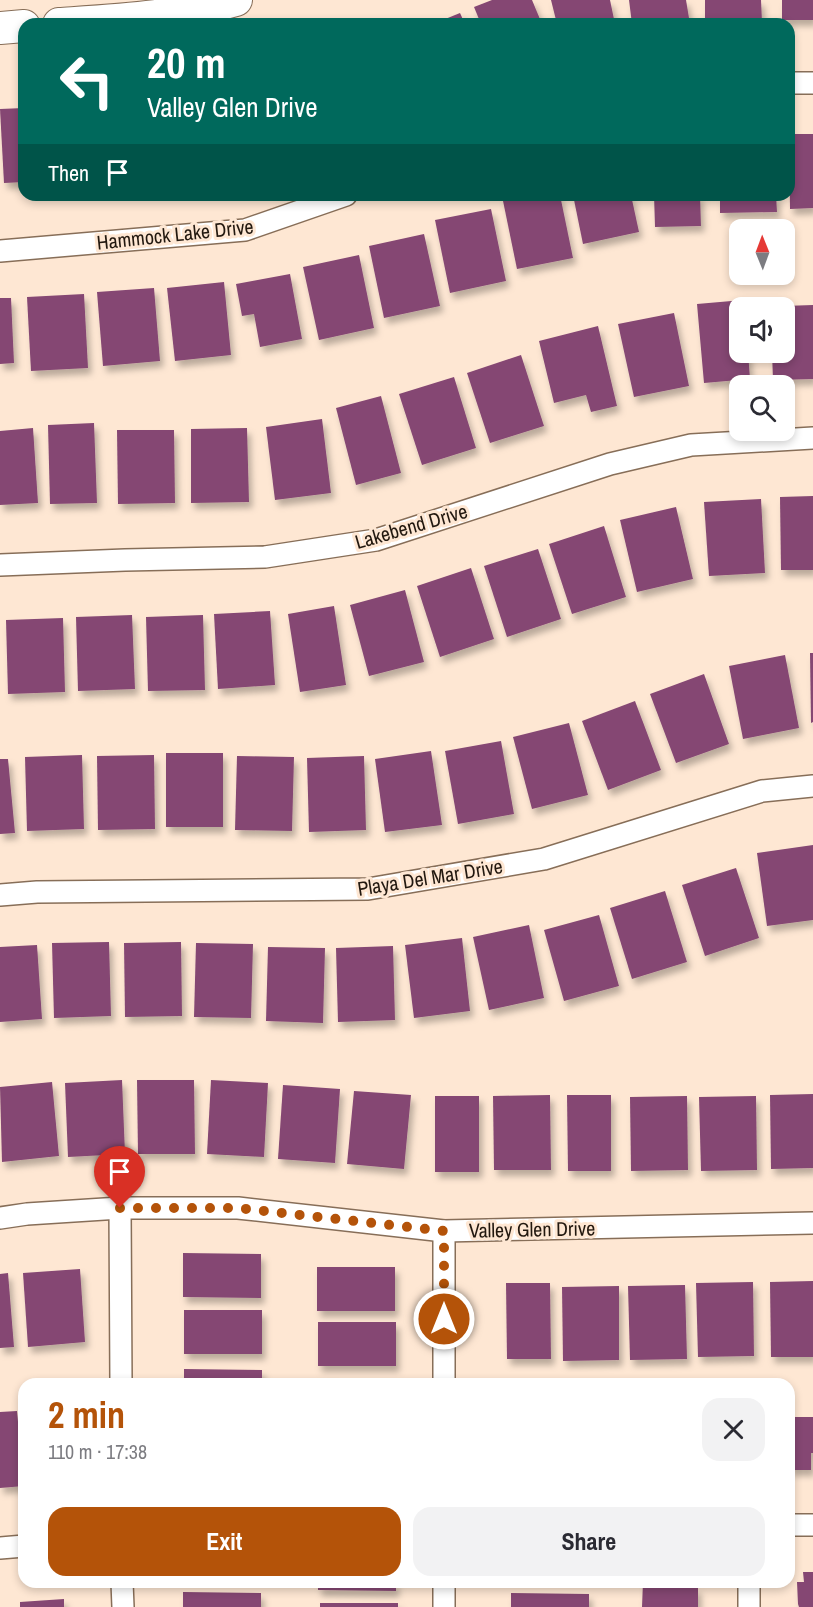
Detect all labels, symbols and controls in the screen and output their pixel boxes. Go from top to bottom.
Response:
text: 20 m [147,35,226,91]
icon: left [48,42,126,120]
text: Valley Glen Drive [147,89,318,125]
icon: arrive [101,156,134,189]
text: Then [48,158,89,188]
street label: Hammock Lake Drive [95,212,255,256]
north arrow [729,219,795,285]
map controls [729,219,795,441]
button: sound [729,297,795,363]
button: search [729,375,795,441]
street label: Lakebend Drive [352,497,470,555]
street label: Playa Del Mar Drive [355,852,505,902]
pin [94,1146,145,1208]
icon: arrive [103,1155,136,1188]
street label: Valley Glen Drive [469,1214,595,1244]
position arrow [412,1287,476,1351]
text: 2 min [48,1391,125,1439]
button: close [702,1398,765,1461]
text: 110 m · 17:38 [48,1438,147,1465]
button: Exit [48,1507,401,1576]
button: Share [413,1507,765,1576]

